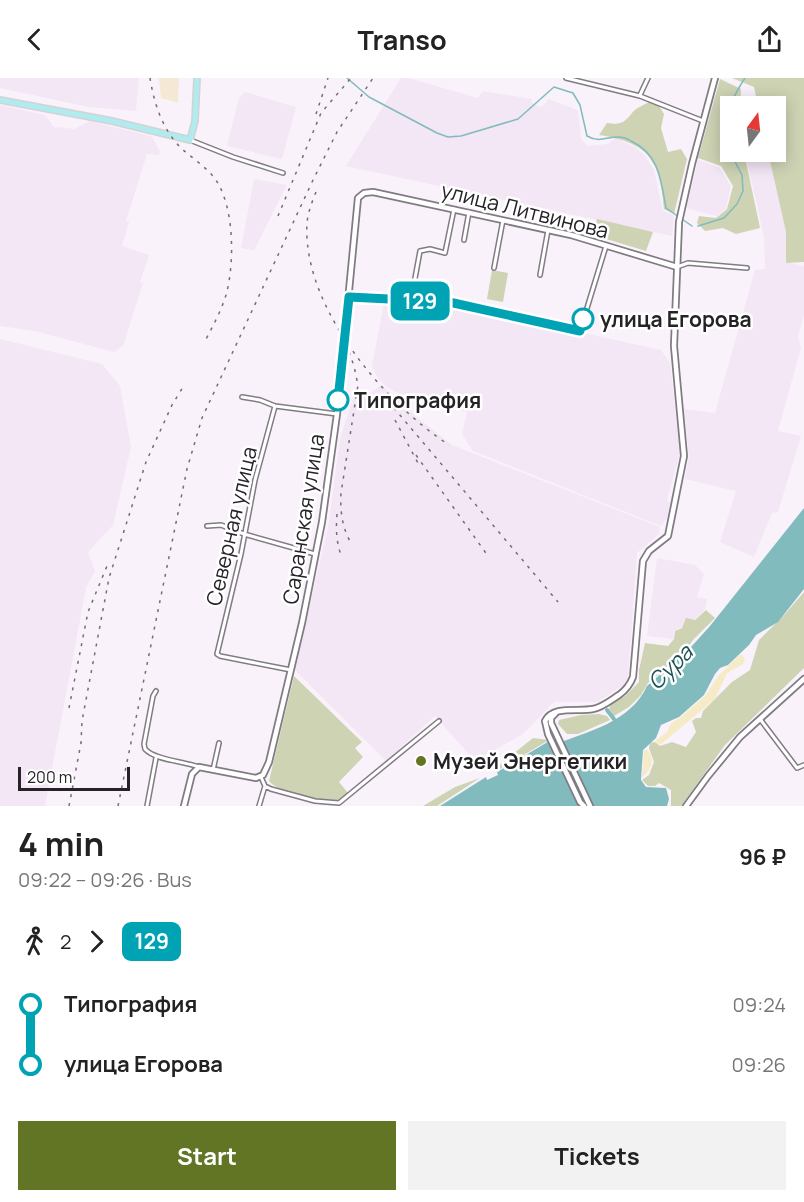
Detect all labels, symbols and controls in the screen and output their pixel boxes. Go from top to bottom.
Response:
text: Transo [357,21,447,58]
icon: back [18,23,51,56]
icon: share [753,23,786,56]
north arrow [720,96,786,162]
map controls [720,96,786,162]
street label: улица Литвинова [438,176,612,244]
line badge: 129 [386,282,454,320]
text: 129 [403,287,437,315]
place label: улица Егорова [600,305,752,333]
marker: улица Егорова [572,308,594,330]
place label: Типография [354,386,481,414]
marker: Типография [327,389,349,411]
street label: Саранская улица [276,432,330,606]
street label: Северная улица [199,444,263,608]
water label: Сура [641,637,700,696]
place label: Музей Энергетики [433,747,627,775]
marker: Музей Энергетики [414,754,428,768]
scale bar [18,764,130,792]
text: 200 m [27,766,72,788]
text: 4 min [18,821,104,866]
text: 96 ₽ [739,842,786,872]
text: 09:22 – 09:26 · Bus [18,866,192,893]
icon: walk [18,925,51,958]
icon: forward [80,925,113,958]
text: 129 [134,927,169,955]
text: 2 [60,928,71,955]
text: Типография [64,989,197,1019]
text: 09:24 [733,991,786,1018]
text: улица Егорова [64,1049,223,1079]
text: 09:26 [732,1051,786,1078]
button: Start [18,1121,396,1190]
button: Tickets [408,1121,786,1190]

